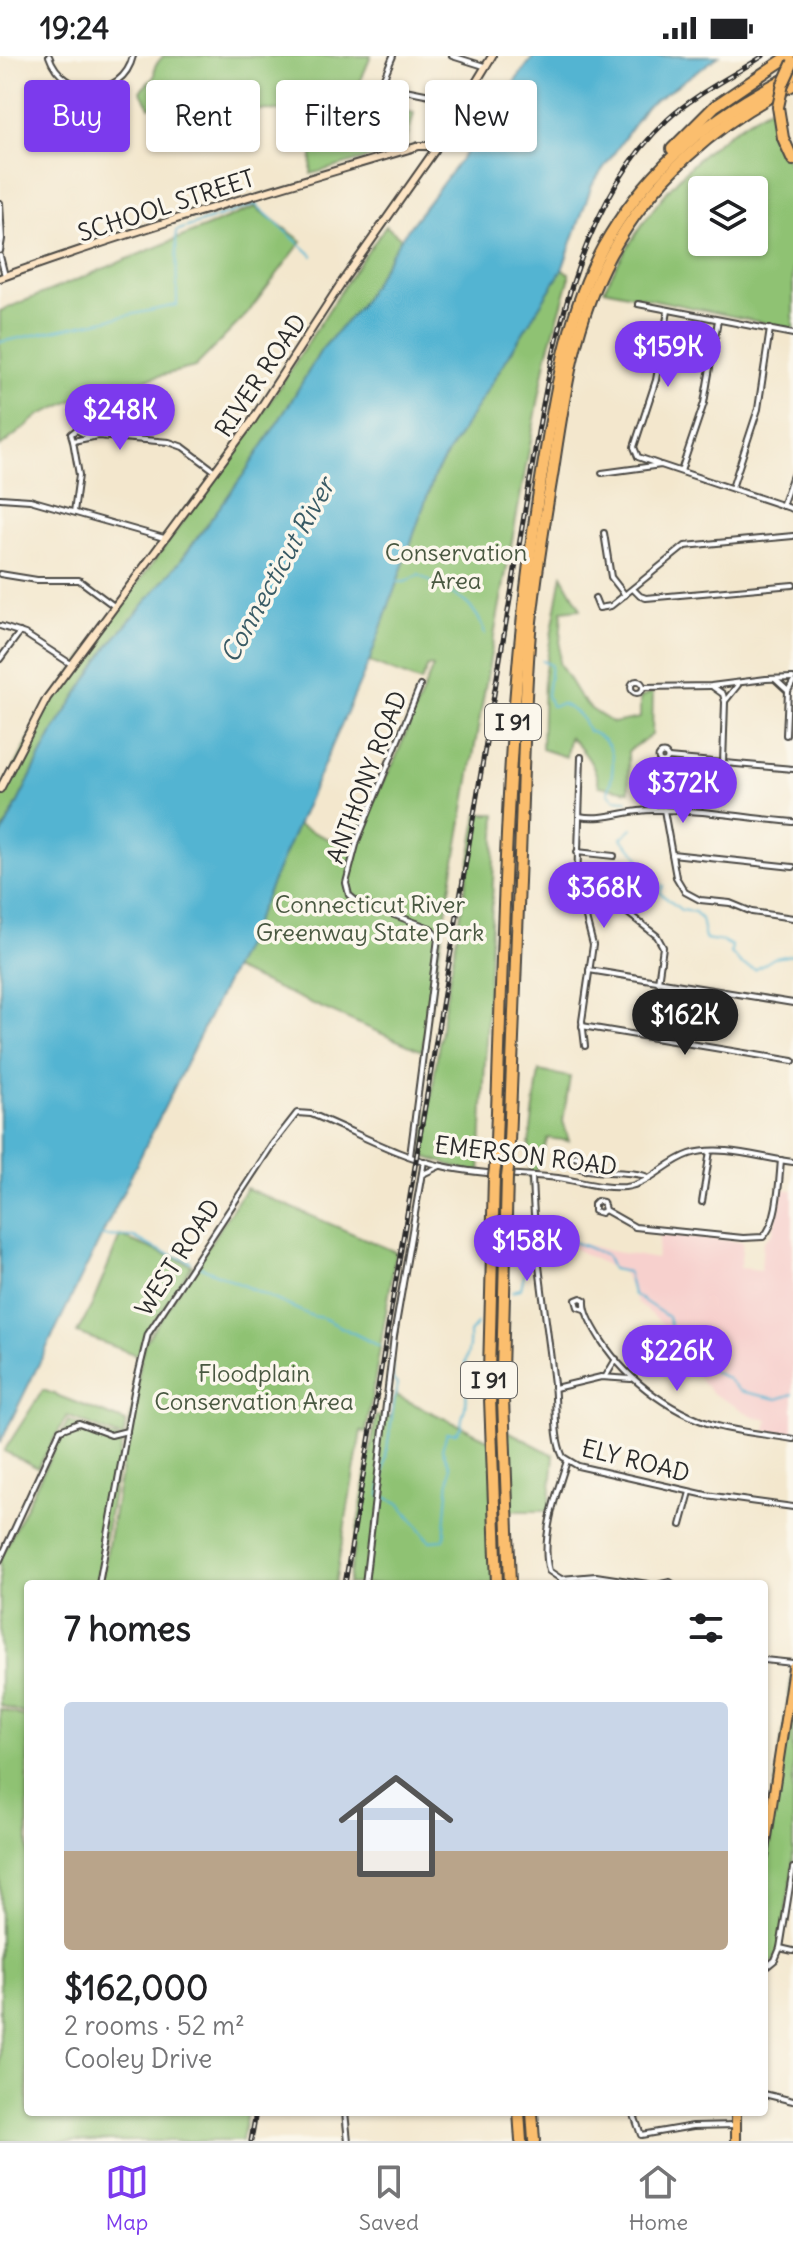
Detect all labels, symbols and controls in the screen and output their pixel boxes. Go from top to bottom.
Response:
text: 19:24 [40,9,109,47]
chip: Buy [24,80,130,152]
chip: Rent [146,80,260,152]
chip: Filters [276,80,409,152]
chip: New [425,80,537,152]
street label: SCHOOL STREET [74,162,258,248]
map controls [688,176,768,256]
button: layers [688,176,768,256]
street label: RIVER ROAD [208,308,312,442]
pin: $159K [612,321,724,389]
text: $159K [633,330,703,363]
pin: $248K [64,384,176,452]
text: $248K [83,393,157,426]
water label: Connecticut River [213,469,343,668]
park label: Conservation Area [385,537,527,595]
street label: ANTHONY ROAD [319,687,413,867]
road number: I 91 [485,704,541,740]
pin: $372K [627,757,739,825]
text: $372K [647,766,719,799]
pin: $368K [548,862,660,930]
text: $368K [566,871,642,904]
park label: Connecticut River Greenway State Park [256,889,484,947]
pin: $162K [629,989,741,1057]
text: $162K [650,998,720,1031]
street label: EMERSON ROAD [433,1129,619,1181]
street label: WEST ROAD [128,1193,226,1321]
pin: $158K [471,1215,583,1283]
text: $158K [492,1224,562,1257]
pin: $226K [621,1325,733,1393]
text: $226K [640,1334,714,1367]
park label: Floodplain Conservation Area [154,1358,354,1416]
road number: I 91 [461,1362,517,1398]
street label: ELY ROAD [579,1432,693,1488]
icon: filters [684,1606,728,1650]
text: 7 homes [64,1607,191,1650]
icon: home [324,1754,468,1898]
text: $162,000 [64,1966,208,2009]
text: 2 rooms · 52 m² [64,2009,245,2042]
text: Cooley Drive [64,2042,212,2075]
tab: Map [105,2160,149,2236]
tab: Saved [359,2160,419,2236]
tab: Home [629,2160,688,2236]

